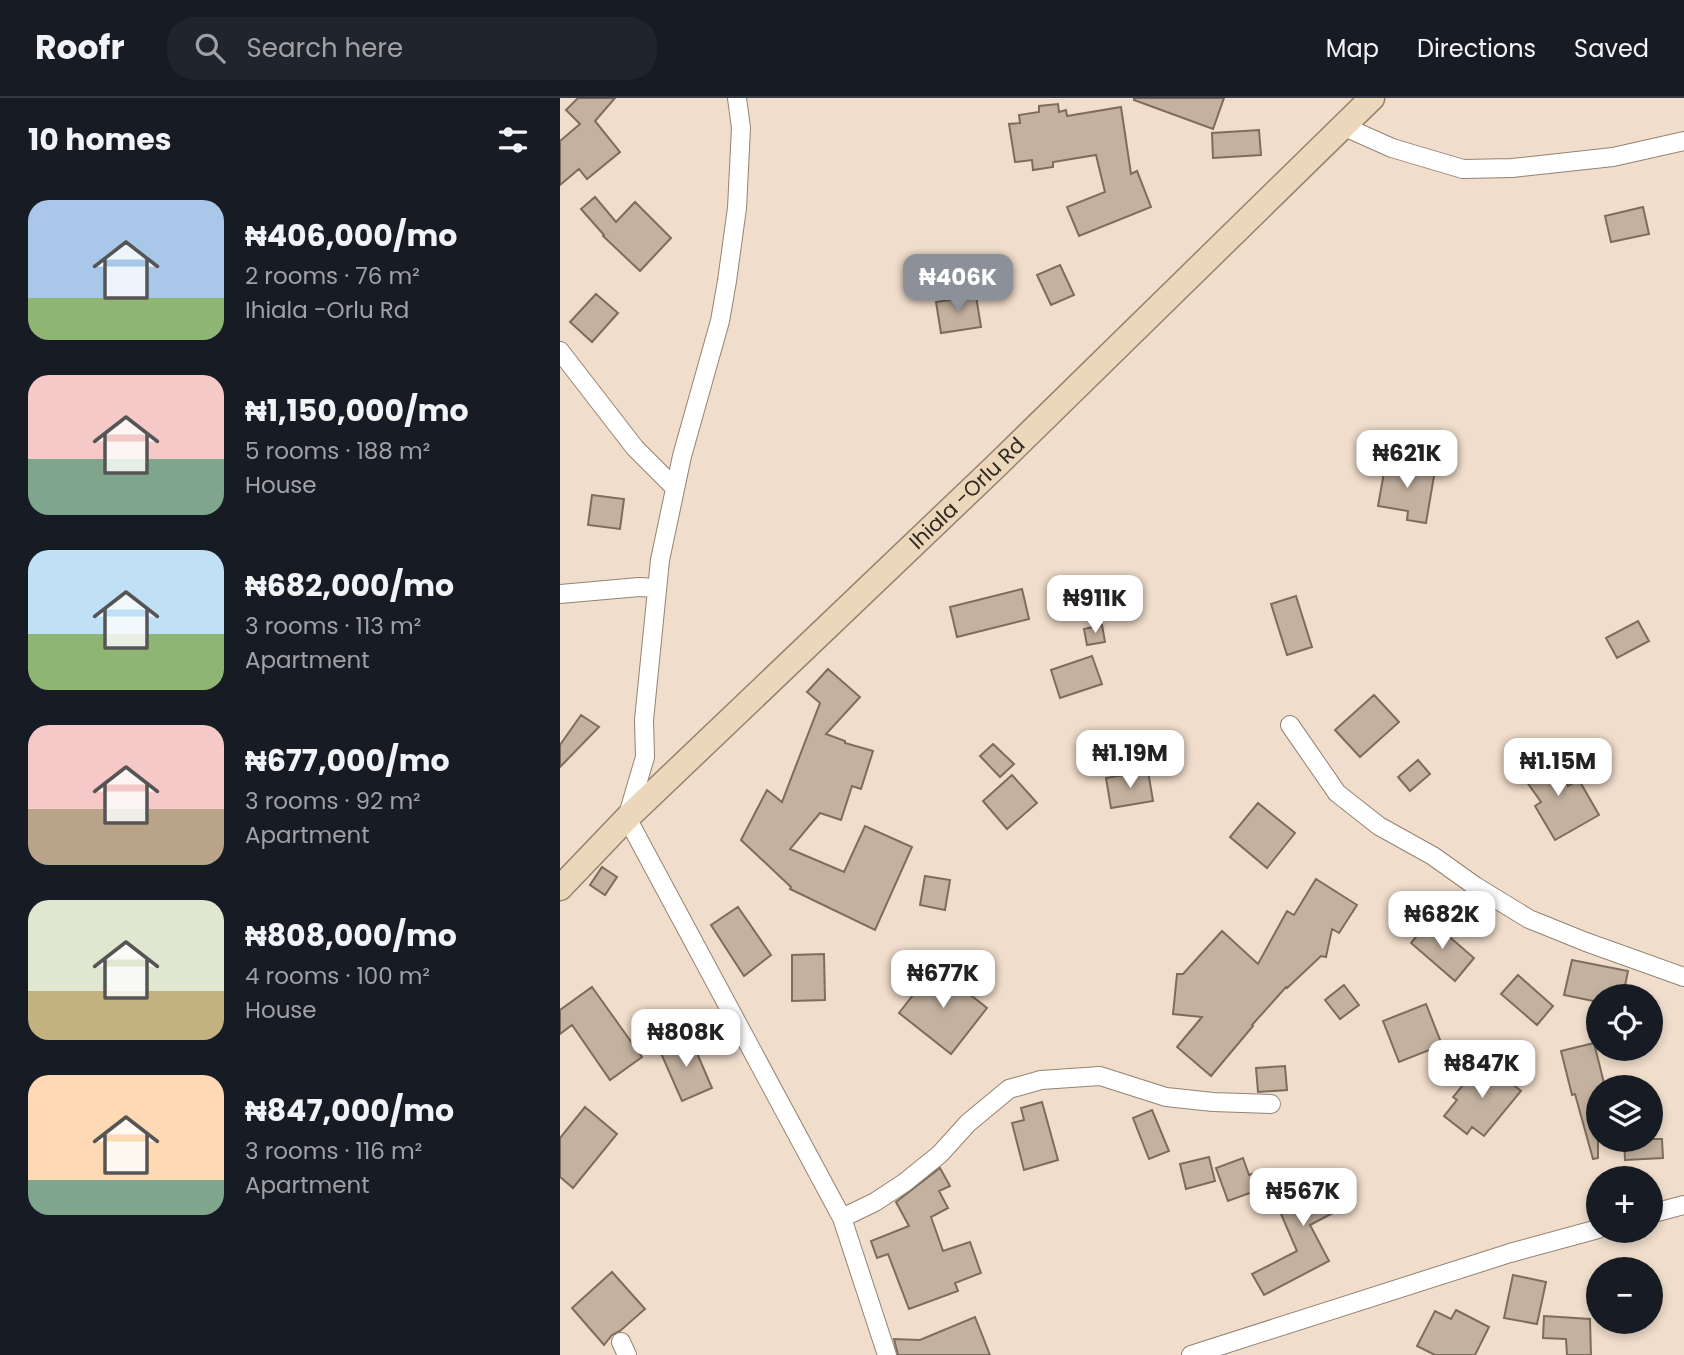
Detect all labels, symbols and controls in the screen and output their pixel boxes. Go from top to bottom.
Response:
search box [167,17,657,80]
text: Roofr [35,24,125,71]
icon: search [191,29,229,67]
text: Search here [247,30,403,66]
text: Map [1326,32,1379,65]
text: Directions [1417,32,1536,65]
text: Saved [1574,32,1649,65]
text: 10 homes [28,118,172,161]
icon: filters [494,121,532,159]
text: ₦406,000/mo [245,214,457,257]
icon: home [84,228,168,312]
pin: ₦406K [909,254,1007,314]
text: 2 rooms · 76 m² [245,260,420,292]
text: ₦406K [919,261,997,293]
text: Ihiala -Orlu Rd [245,294,409,326]
text: ₦1,150,000/mo [245,389,469,432]
icon: home [84,403,168,487]
pin: ₦621K [1358,430,1456,490]
street label: Ihiala -Orlu Rd [902,431,1031,555]
text: 5 rooms · 188 m² [245,435,430,467]
text: ₦621K [1372,437,1442,469]
text: House [245,469,317,501]
text: ₦682,000/mo [245,564,454,607]
pin: ₦911K [1046,575,1144,635]
icon: home [84,578,168,662]
text: ₦911K [1063,582,1127,614]
text: 3 rooms · 113 m² [245,610,421,642]
text: Apartment [245,644,370,676]
pin: ₦1.19M [1073,730,1187,790]
text: ₦1.19M [1092,737,1168,769]
pin: ₦1.15M [1501,738,1615,798]
text: ₦677,000/mo [245,739,450,782]
text: ₦1.15M [1520,745,1596,777]
icon: home [84,753,168,837]
text: 3 rooms · 92 m² [245,785,421,817]
text: Apartment [245,819,370,851]
pin: ₦682K [1393,892,1491,951]
text: ₦682K [1404,898,1480,930]
text: ₦808,000/mo [245,914,457,957]
icon: home [84,928,168,1012]
pin: ₦677K [894,950,992,1010]
text: ₦677K [907,957,979,989]
text: 4 rooms · 100 m² [245,960,430,992]
map controls [1586,984,1663,1334]
button: locate [1586,984,1663,1061]
text: House [245,994,317,1026]
pin: ₦808K [637,1010,735,1069]
text: ₦808K [647,1016,725,1048]
pin: ₦847K [1433,1040,1531,1100]
text: ₦847K [1444,1047,1520,1079]
button: layers [1586,1075,1663,1152]
text: ₦847,000/mo [245,1089,454,1132]
icon: home [84,1103,168,1187]
text: 3 rooms · 116 m² [245,1135,422,1167]
button: + [1586,1166,1663,1243]
pin: ₦567K [1254,1168,1352,1228]
text: Apartment [245,1169,370,1201]
text: ₦567K [1266,1175,1340,1207]
button: − [1586,1257,1663,1334]

